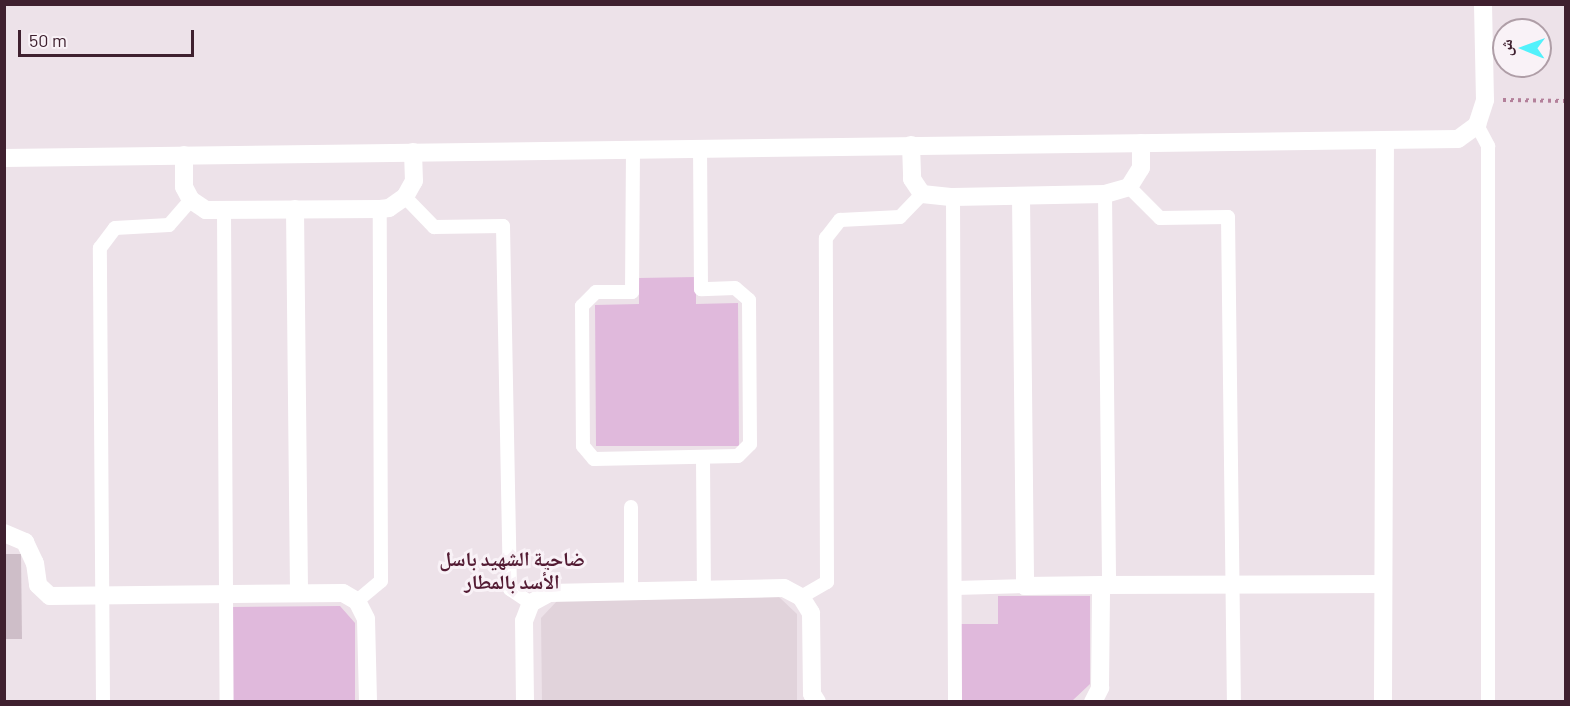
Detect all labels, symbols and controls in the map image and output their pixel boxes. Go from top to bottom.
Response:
scale bar [21,18,196,56]
north arrow [1492,18,1552,78]
text: 50 m [29,29,67,51]
text: ش [1496,39,1515,56]
district label: ضاحية الشهيد باسل الأسد بالمطار [439,546,585,593]

